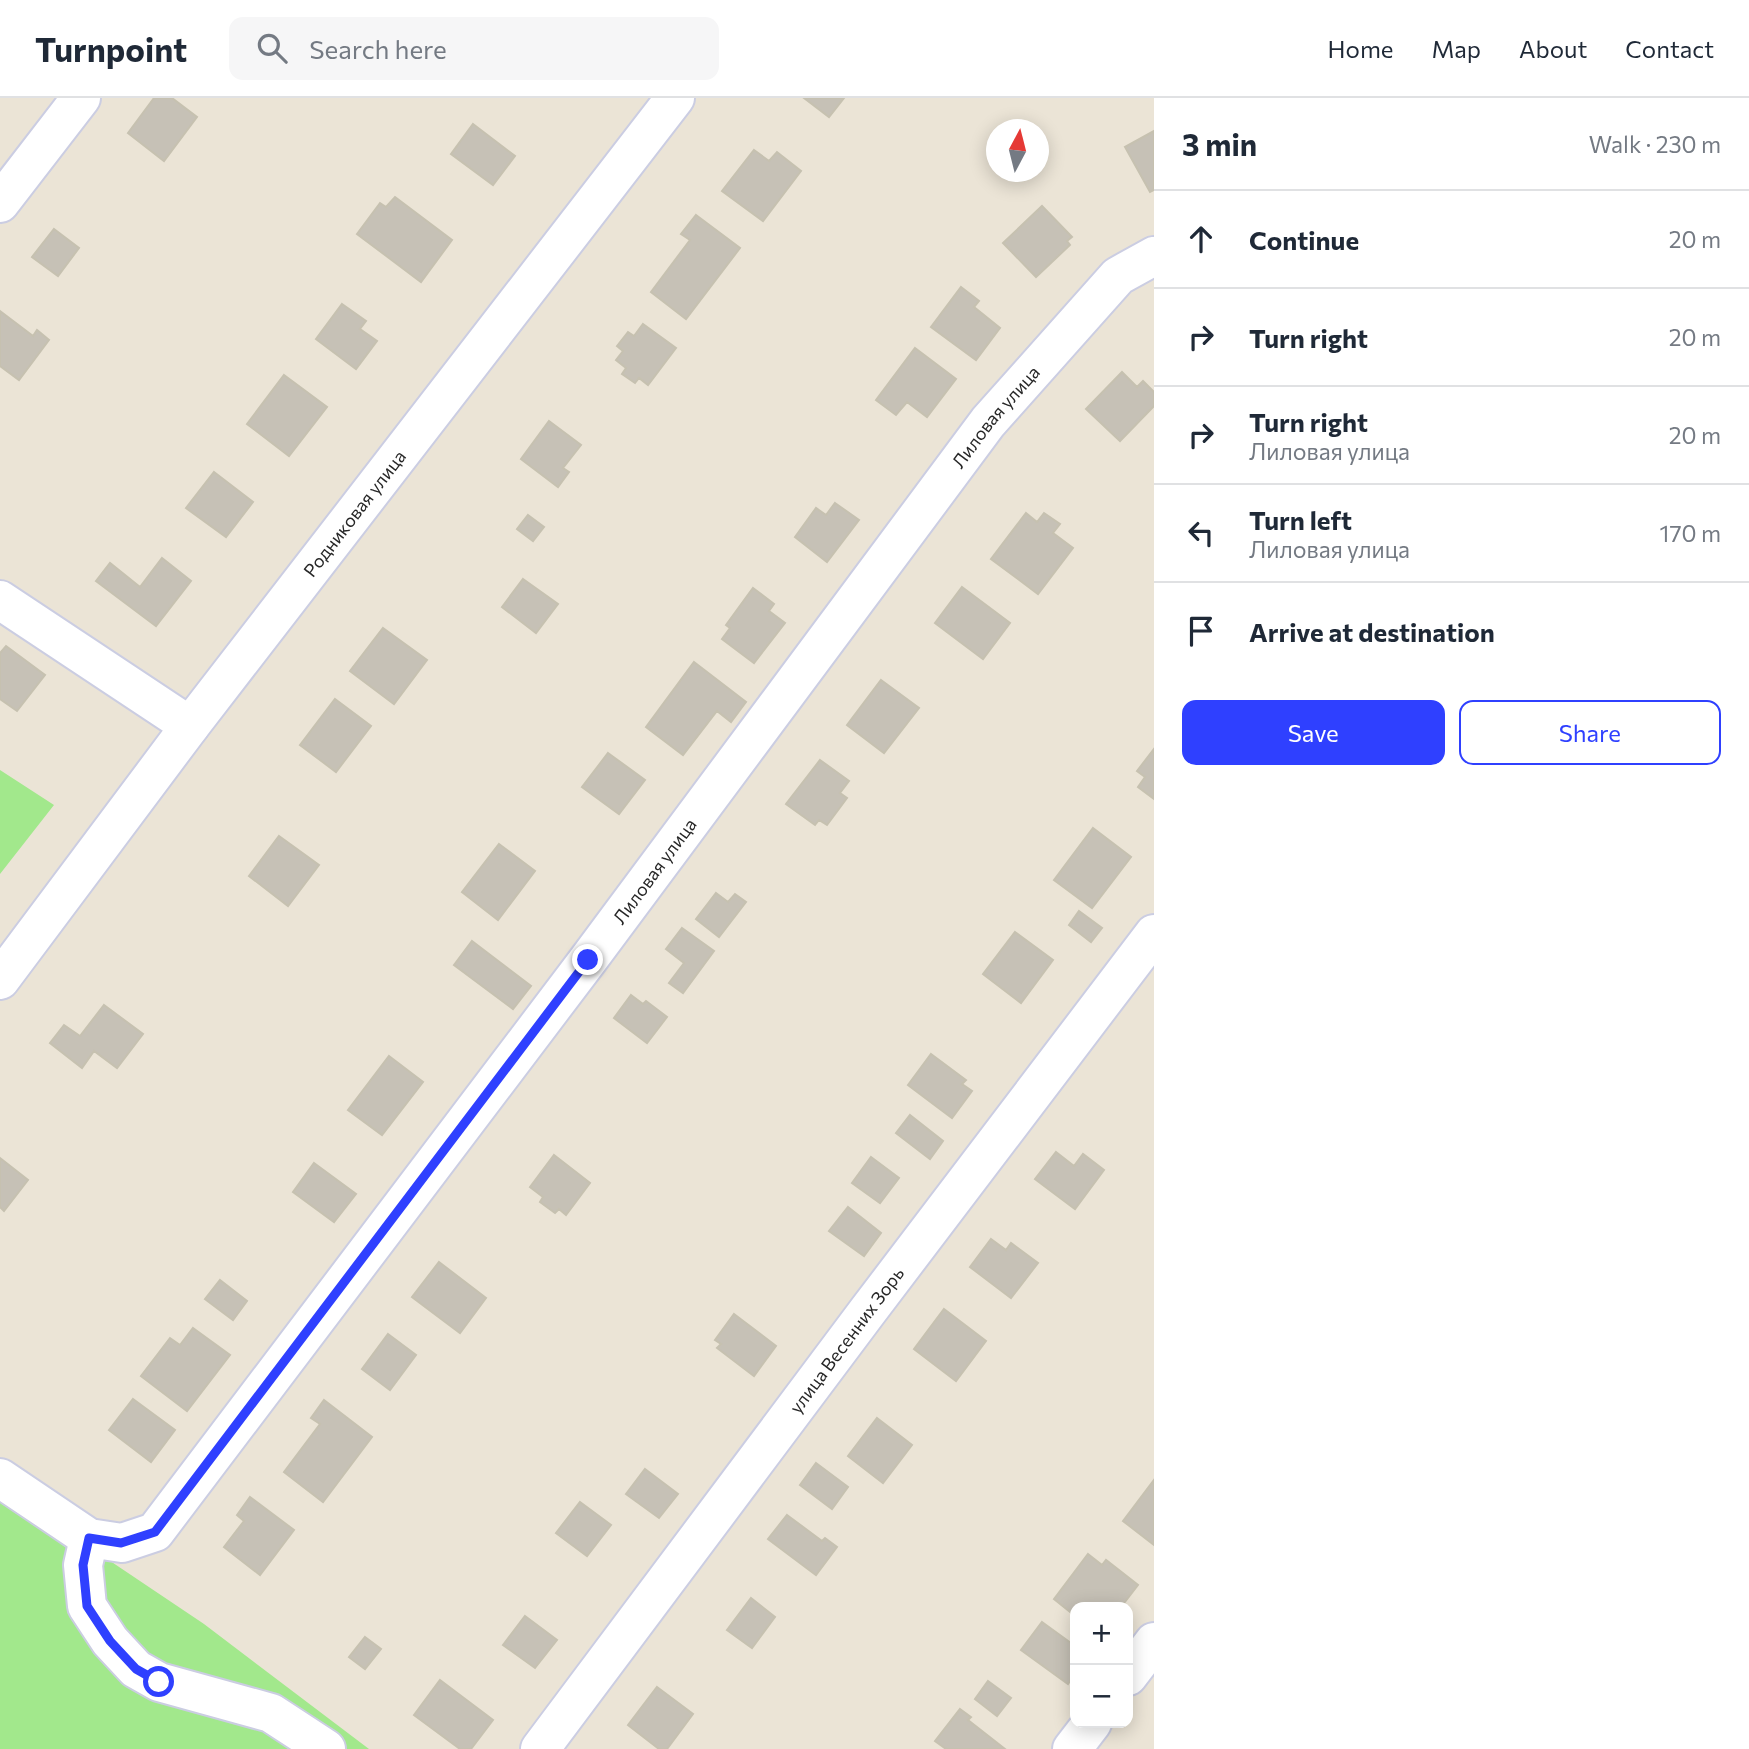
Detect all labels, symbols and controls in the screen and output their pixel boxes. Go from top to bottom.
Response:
search box [229,17,719,80]
text: Turnpoint [35,28,187,69]
icon: search [253,29,291,67]
text: Search here [309,33,447,64]
text: Home [1328,34,1394,63]
text: Map [1432,34,1481,63]
text: About [1519,34,1587,63]
text: Contact [1625,34,1714,63]
north arrow [986,119,1049,182]
text: 3 min [1182,125,1257,162]
text: Walk · 230 m [1589,130,1721,158]
icon: ahead [1182,220,1220,258]
text: Continue [1249,224,1359,255]
text: 20 m [1669,225,1721,253]
icon: right [1182,318,1220,356]
text: Turn right [1249,322,1368,353]
text: 20 m [1669,323,1721,351]
street label: Лиловая улица [947,361,1044,472]
text: Turn right [1249,406,1368,437]
icon: right [1182,416,1220,454]
text: 20 m [1669,421,1721,449]
text: Лиловая улица [1249,437,1410,465]
street label: Родниковая улица [299,446,410,581]
text: Turn left [1249,504,1352,535]
icon: left [1182,514,1220,552]
text: 170 m [1660,519,1721,547]
text: Лиловая улица [1249,535,1410,563]
icon: arrive [1182,612,1220,650]
text: Arrive at destination [1249,616,1495,647]
button: Save [1182,700,1445,765]
button: Share [1459,700,1721,765]
street label: Лиловая улица [608,814,701,928]
route end [572,944,603,975]
street label: улица Весенних Зорь [784,1263,908,1417]
map controls [1070,1602,1133,1728]
button: + [1070,1602,1133,1665]
button: − [1070,1665,1133,1728]
route start [143,1666,174,1697]

